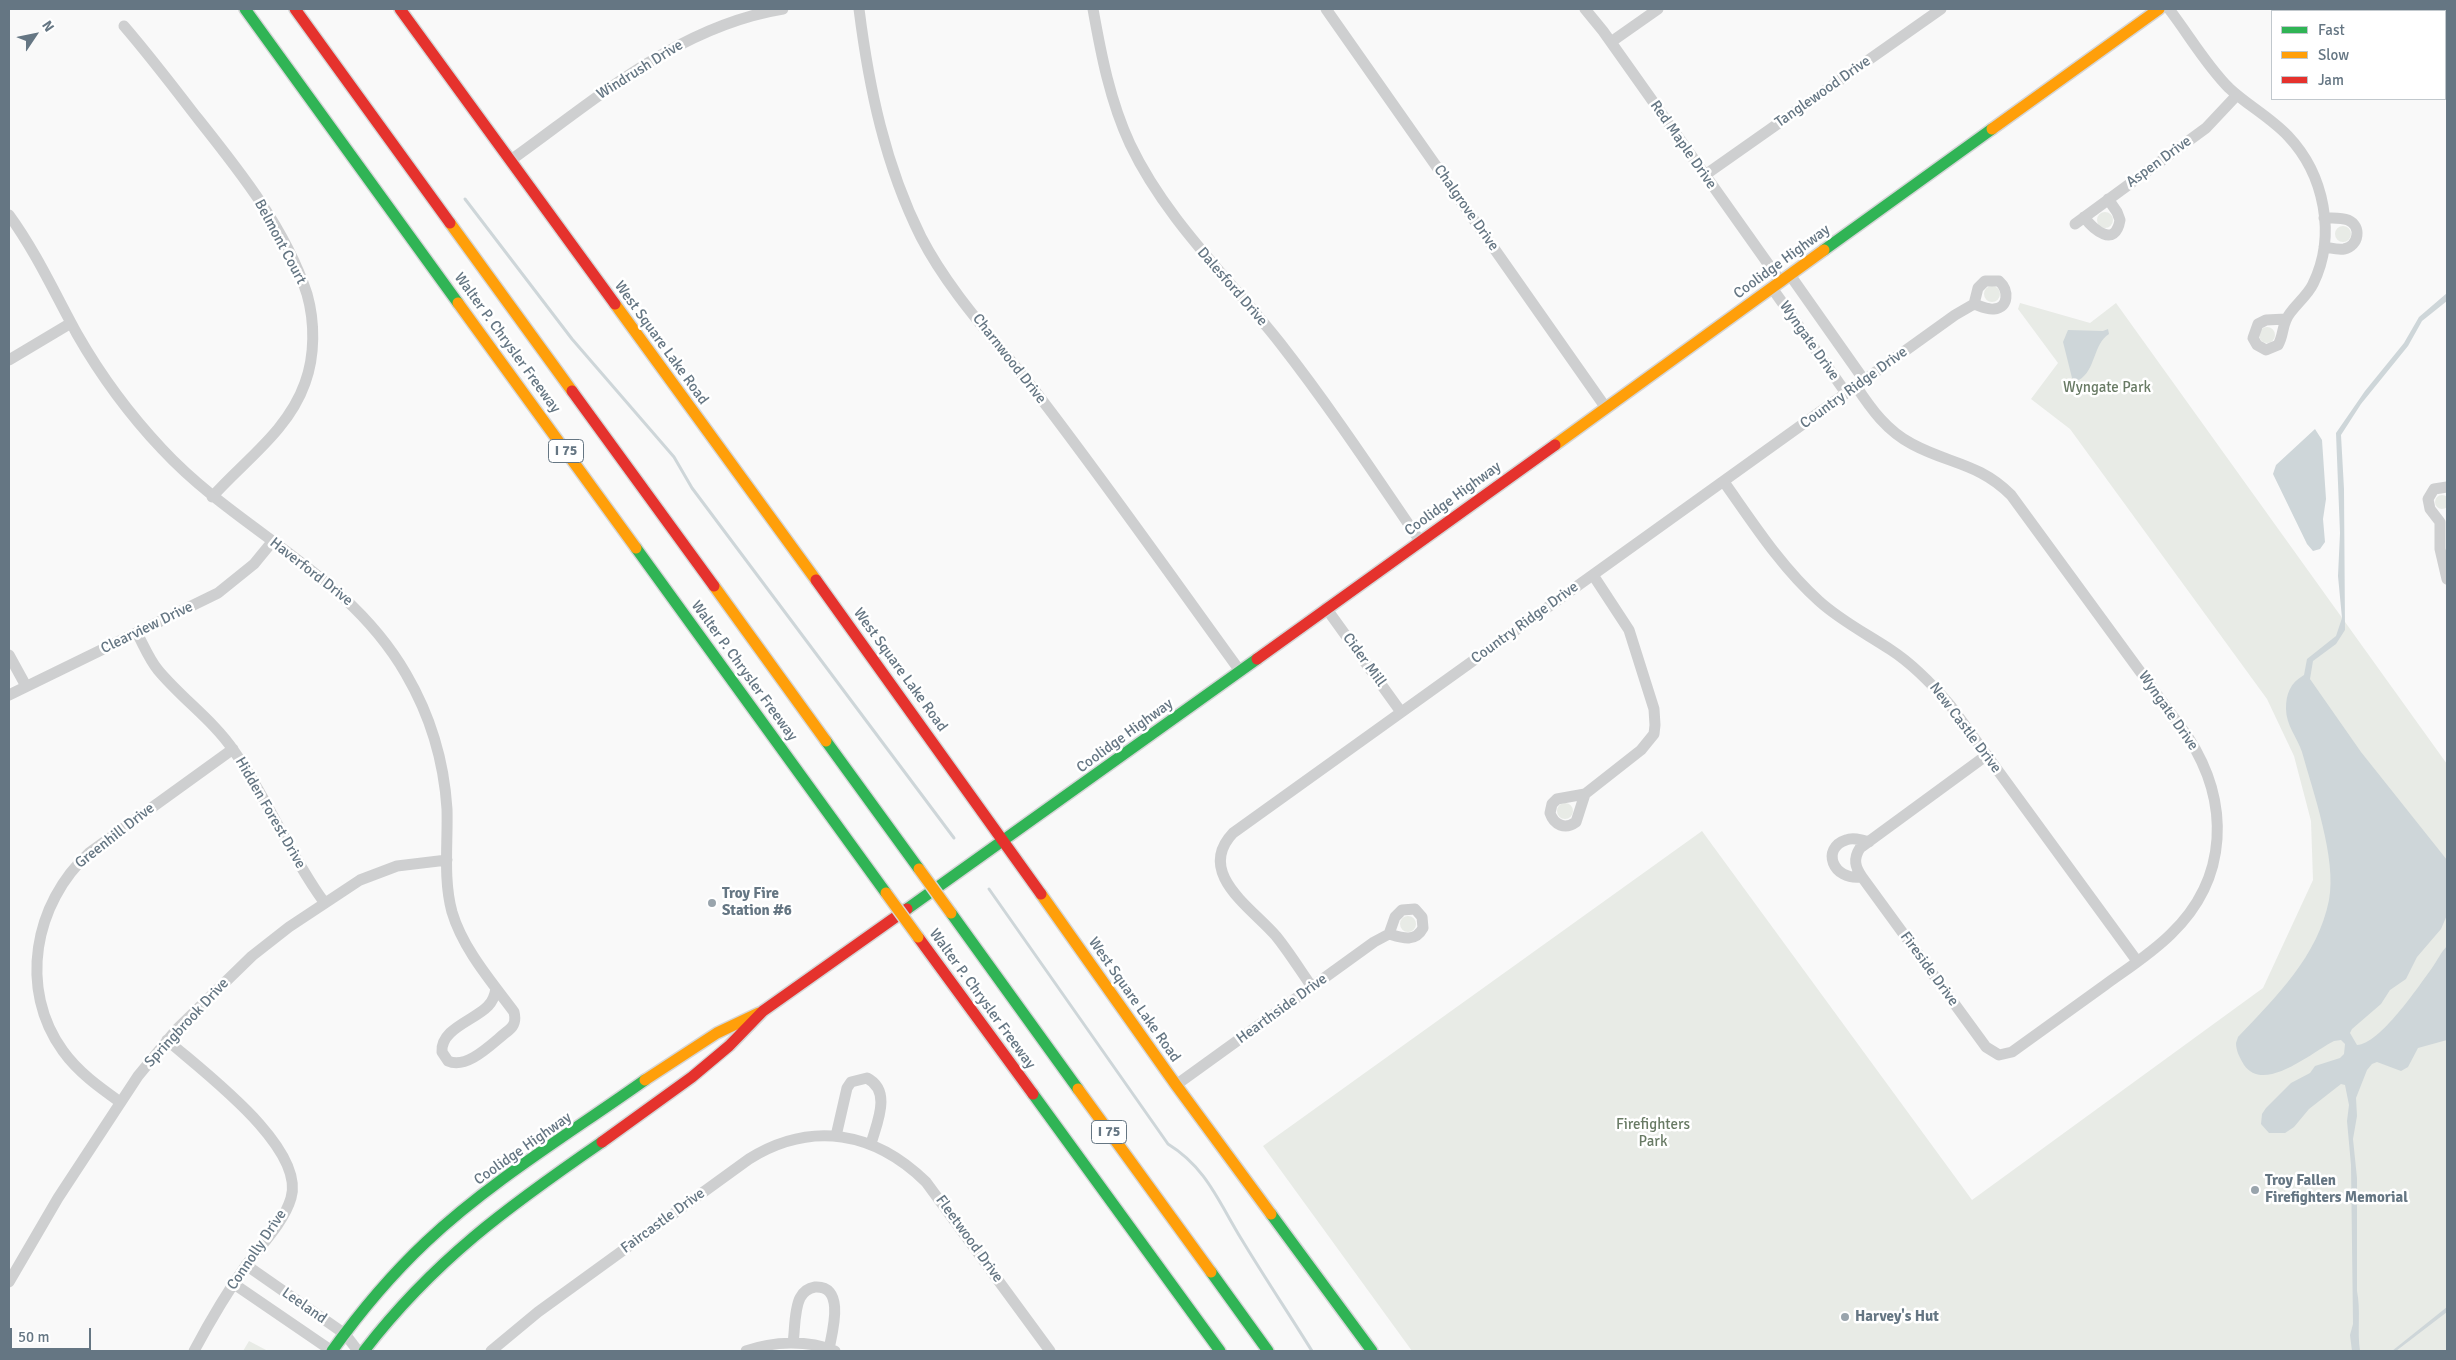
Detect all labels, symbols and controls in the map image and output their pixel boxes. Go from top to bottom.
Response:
north arrow [10,10,60,60]
legend [2271,10,2446,100]
text: N [38,18,58,35]
text: Fast [2318,21,2345,39]
street label: Windrush Drive [594,36,686,104]
text: Slow [2318,46,2349,64]
street label: Tanglewood Drive [1772,52,1874,132]
text: Jam [2318,71,2344,89]
street label: Red Maple Drive [1646,97,1720,193]
street label: Aspen Drive [2123,132,2195,192]
street label: Chalgrove Drive [1430,162,1502,254]
street label: Belmont Court [250,196,310,288]
street label: Coolidge Highway [1730,221,1834,303]
street label: Dalesford Drive [1193,244,1271,330]
street label: Walter P. Chrysler Freeway [450,269,564,417]
street label: West Square Lake Road [610,278,712,408]
street label: Wyngate Drive [1775,298,1843,384]
street label: Charnwood Drive [968,310,1050,408]
street label: Country Ridge Drive [1797,343,1911,433]
park label: Wyngate Park [2063,379,2151,397]
road number: I 75 [548,440,584,462]
street label: Coolidge Highway [1401,458,1505,540]
street label: Haverford Drive [266,534,356,610]
street label: Country Ridge Drive [1468,578,1582,668]
street label: Walter P. Chrysler Freeway [687,597,801,745]
street label: Clearview Drive [98,598,196,658]
street label: West Square Lake Road [849,605,951,735]
street label: Cider Mill [1338,630,1390,690]
street label: Wyngate Drive [2134,668,2202,754]
street label: New Castle Drive [1925,679,2005,777]
street label: Coolidge Highway [1073,695,1177,777]
street label: Hidden Forest Drive [231,754,309,872]
street label: Greenhill Drive [72,799,158,873]
place label: Troy Fire Station #6 [722,885,792,920]
marker: Troy Fire Station #6 [706,897,718,909]
street label: Walter P. Chrysler Freeway [925,925,1039,1073]
street label: Fireside Drive [1896,928,1962,1010]
street label: West Square Lake Road [1084,934,1184,1066]
street label: Hearthside Drive [1233,970,1331,1048]
street label: Springbrook Drive [141,975,233,1071]
street label: Coolidge Highway [471,1109,575,1189]
park label: Firefighters Park [1616,1116,1690,1151]
road number: I 75 [1092,1120,1126,1144]
place label: Troy Fallen Firefighters Memorial [2265,1172,2408,1207]
marker: Troy Fallen Firefighters Memorial [2249,1184,2261,1196]
street label: Faircastle Drive [618,1185,708,1257]
street label: Fleetwood Drive [931,1192,1007,1286]
street label: Connolly Drive [223,1206,291,1294]
street label: Leeland [278,1284,330,1328]
place label: Harvey's Hut [1855,1308,1939,1326]
marker: Harvey's Hut [1839,1311,1851,1323]
scale bar [12,1318,94,1350]
text: 50 m [18,1328,49,1346]

